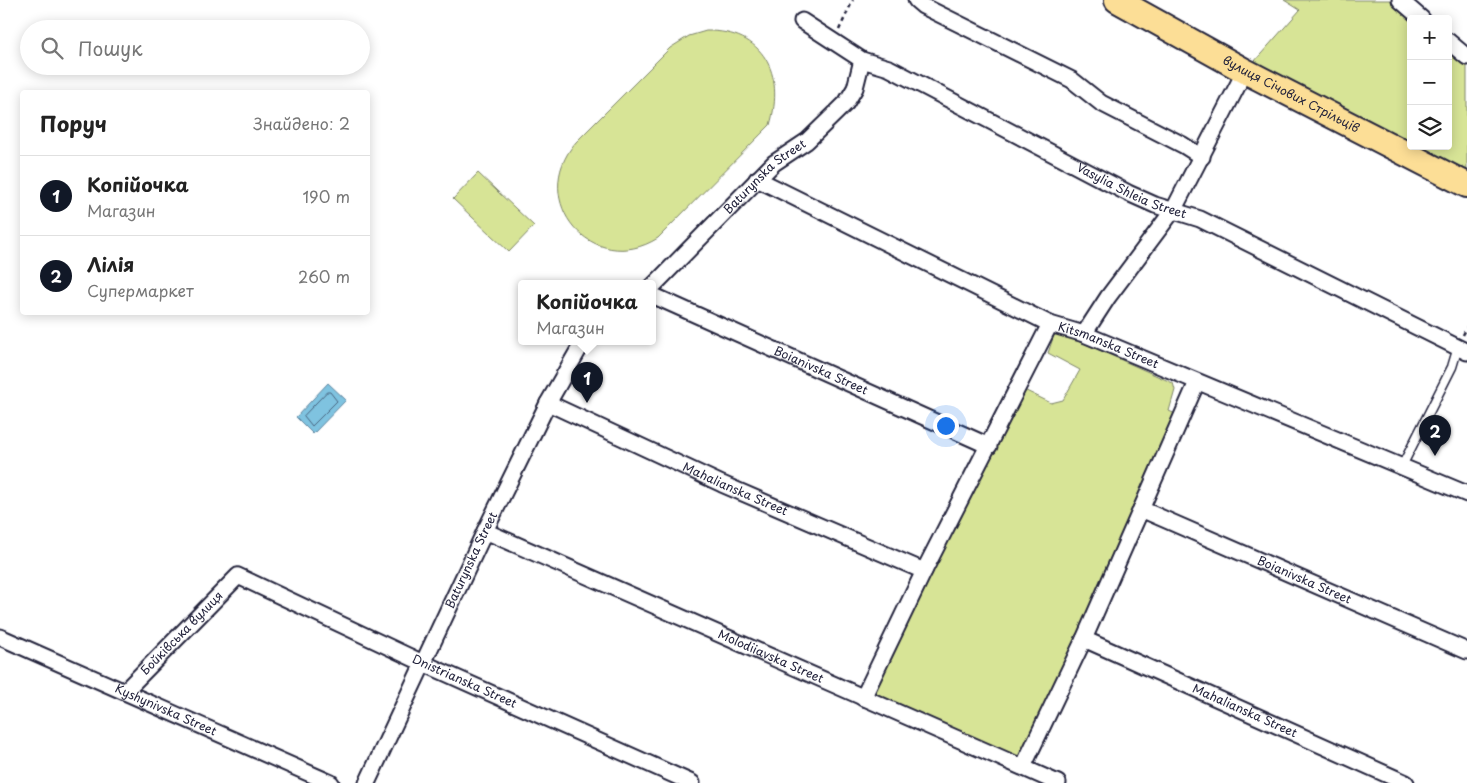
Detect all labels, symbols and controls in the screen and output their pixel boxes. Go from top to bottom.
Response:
map controls [1407,15,1452,150]
button: + [1407,15,1452,60]
search box [20,20,370,75]
icon: search [38,34,66,62]
text: Пошук [78,34,143,62]
street label: вулиця Січових Стрільців [1220,50,1363,136]
button: − [1407,60,1452,105]
button: layers [1407,105,1452,150]
text: Поруч [40,107,107,139]
text: Знайдено: 2 [253,111,350,135]
street label: Baturynska Street [719,134,809,217]
street label: Vasylia Shleia Street [1074,158,1189,222]
text: Копійочка [87,170,189,198]
text: 1 [52,184,60,208]
text: 190 m [302,184,350,208]
text: Магазин [87,198,156,222]
text: Лілія [87,250,134,278]
text: 2 [50,264,62,288]
text: 260 m [298,264,350,288]
text: Супермаркет [87,278,194,302]
popup [518,280,656,345]
text: Копійочка [536,287,638,315]
text: Магазин [536,315,605,339]
street label: Kitsmanska Street [1056,317,1162,372]
street label: Boianivska Street [771,341,871,399]
pin: 1 [571,362,603,403]
your location [933,413,959,439]
pin: 2 [1419,415,1451,456]
street label: Mahalianska Street [680,457,791,519]
street label: Baturynska Street [440,508,501,611]
street label: Boianivska Street [1255,551,1355,608]
street label: Бойківська вулиця [136,587,226,678]
street label: Molodiiavska Street [715,625,827,687]
street label: Dnistrianska Street [410,649,520,712]
street label: Kyshynivska Street [112,679,220,740]
street label: Mahalianska Street [1190,679,1301,741]

